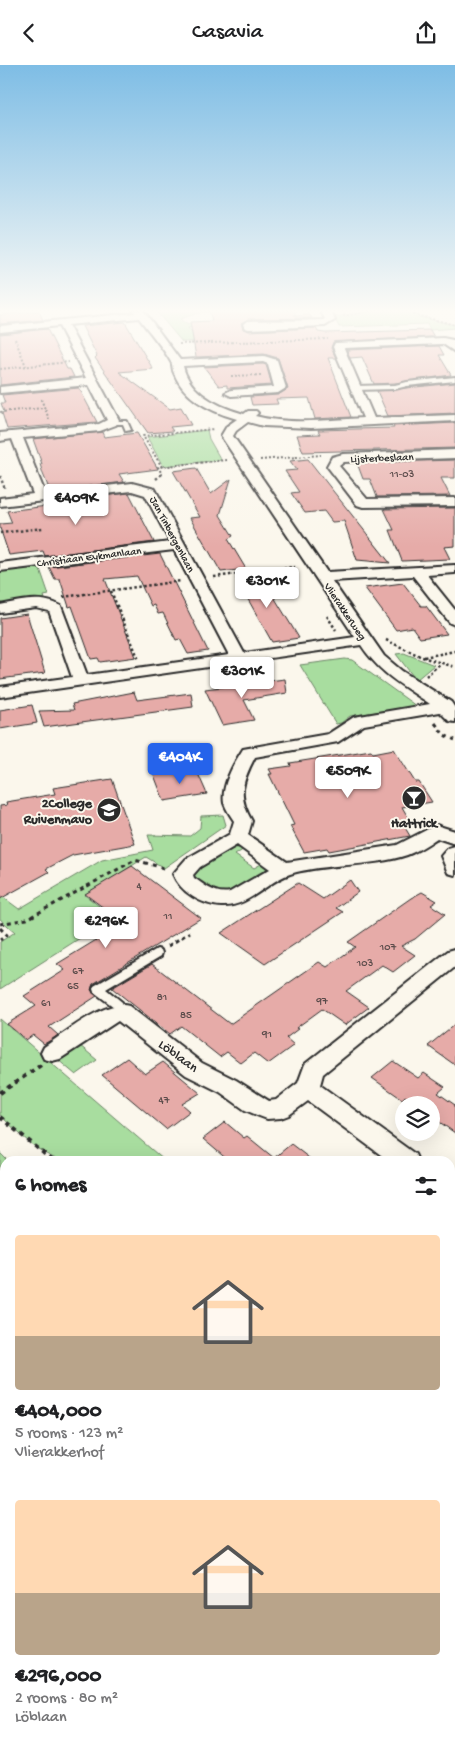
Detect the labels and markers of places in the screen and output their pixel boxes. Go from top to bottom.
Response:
pin: €409K [41,483,111,526]
pin: €301K [232,567,302,609]
pin: €301K [207,657,277,699]
pin: €404K [145,743,215,785]
pin: €509K [313,757,383,799]
bar icon: Hattrick [401,785,427,811]
place label: 2College Ruivenmavo [23,796,93,829]
school or university icon: 2College Ruivenmavo [96,797,122,823]
place label: Hattrick [391,816,439,833]
pin: €296K [71,907,141,949]

